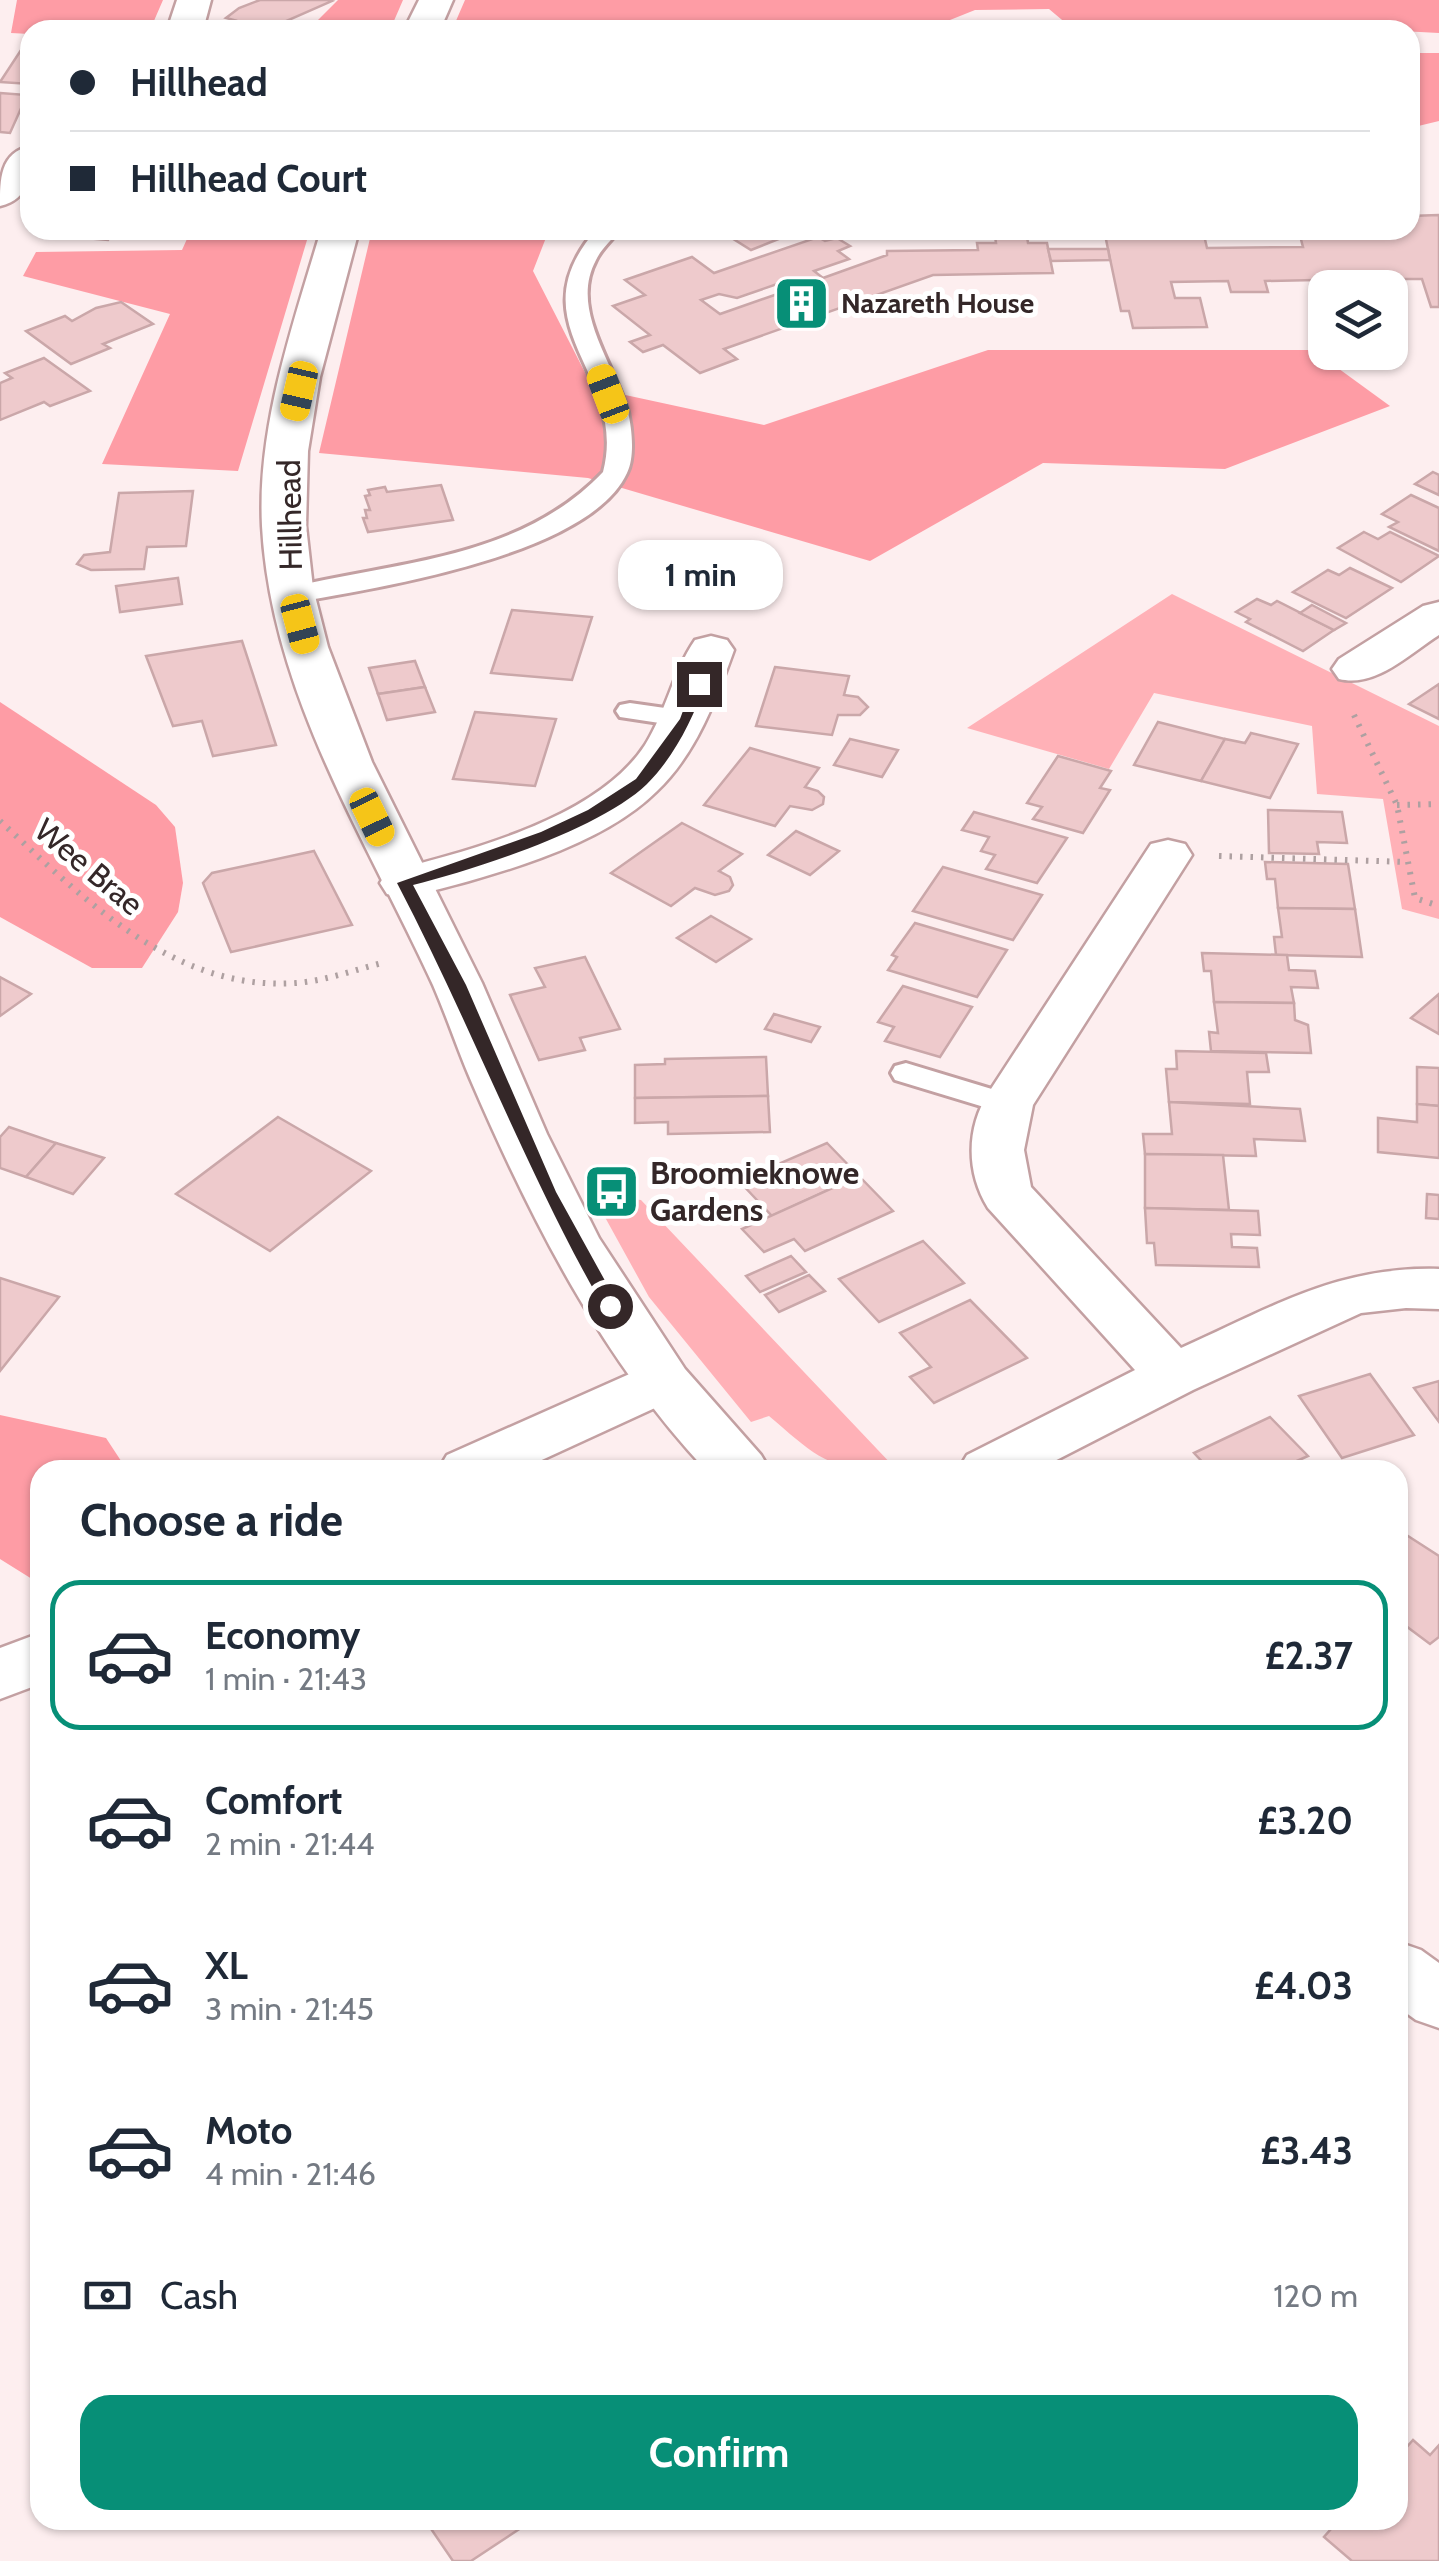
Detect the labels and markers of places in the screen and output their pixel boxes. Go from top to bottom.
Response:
building icon: Nazareth House [772,273,832,333]
place label: Nazareth House [841,286,1034,320]
place label: Broomieknowe Gardens [650,1153,859,1229]
bus stop icon: Broomieknowe Gardens [581,1161,641,1221]

